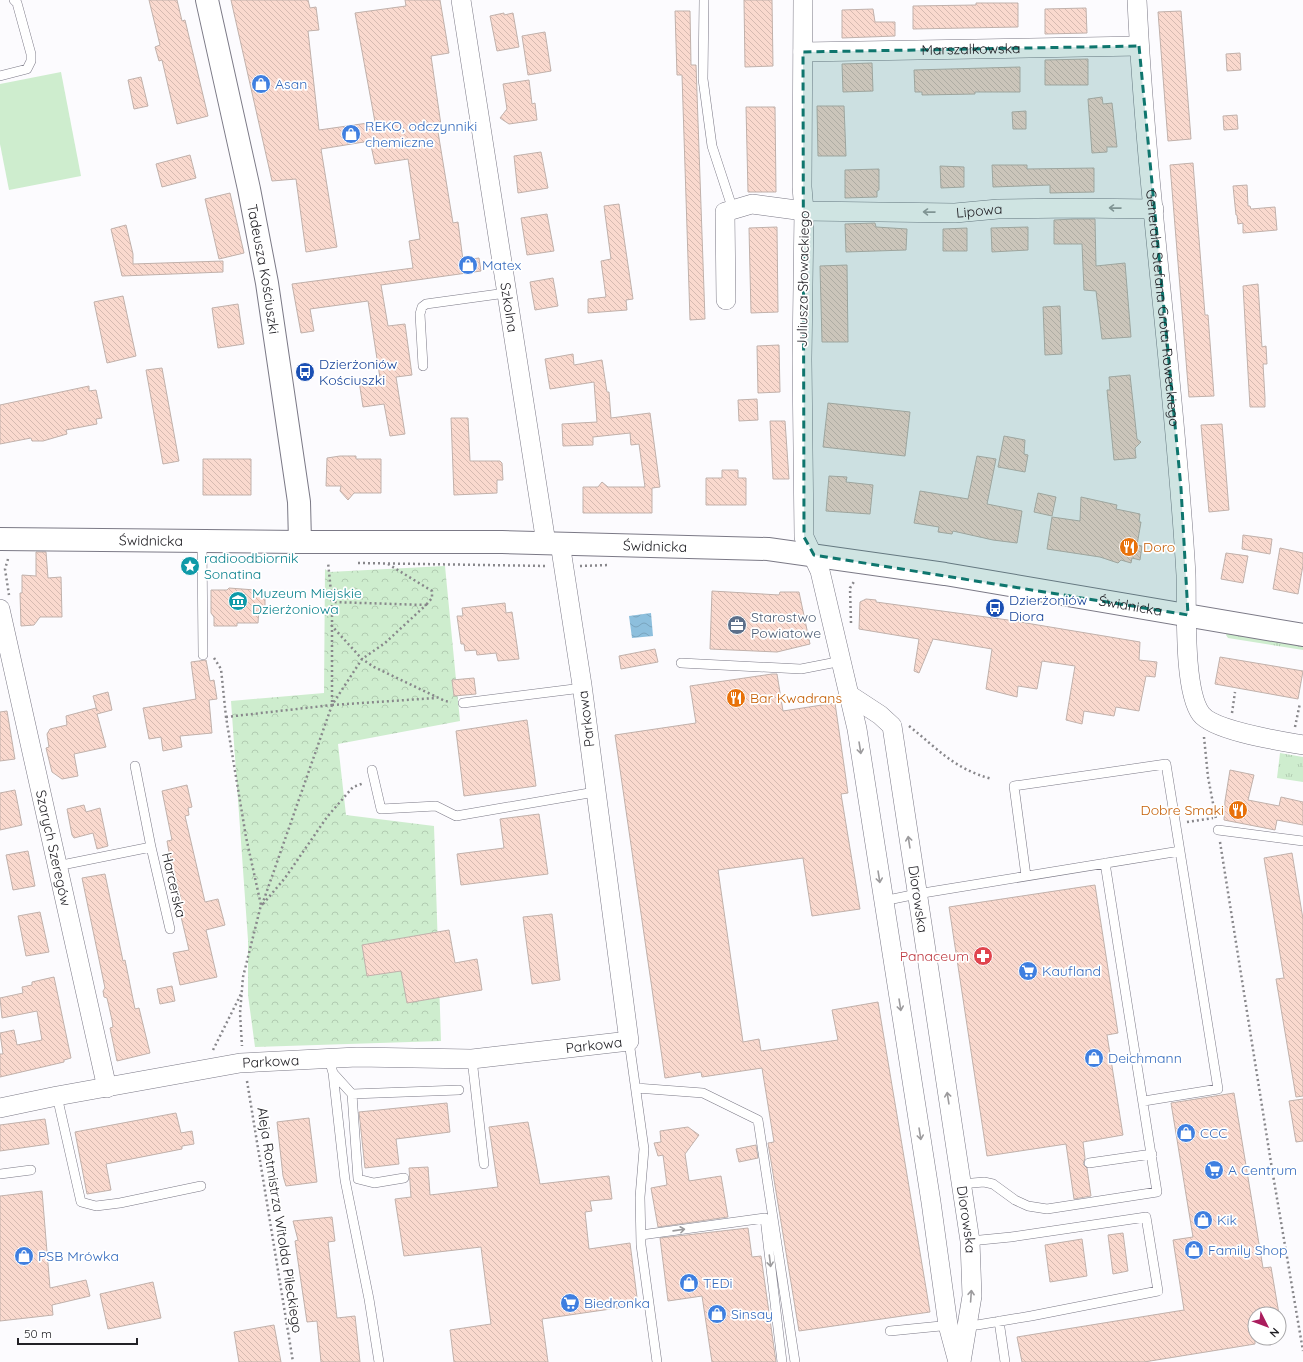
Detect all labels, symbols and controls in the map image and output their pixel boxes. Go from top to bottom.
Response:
street label: Marszałkowska [921,39,1021,59]
shop icon: Asan [250,73,272,95]
place label: Asan [275,75,307,93]
place label: REKO, odczynniki chemiczne [365,117,477,151]
shop icon: REKO, odczynniki chemiczne [340,123,362,145]
street label: Generała Stefana Grota-Roweckiego [1142,189,1183,427]
street label: Lipowa [955,200,1003,222]
street label: Tadeusza Kościuszki [243,203,283,335]
one-way arrow [1109,204,1122,212]
one-way arrow [923,208,936,216]
street label: Juliusza Słowackiego [793,210,813,348]
shop icon: Matex [457,254,479,276]
place label: Matex [482,256,522,274]
street label: Szkolna [496,281,522,333]
place label: Dzierżoniów Kościuszki [319,355,398,389]
bus stop icon: Dzierżoniów Kościuszki [294,361,316,383]
street label: Świdnicka [119,531,183,550]
street label: Świdnicka [623,536,687,556]
restaurant icon: Doro [1118,536,1140,558]
place label: Doro [1143,538,1175,556]
place label: radioodbiornik Sonatina [204,549,299,583]
place icon: radioodbiornik Sonatina [179,555,201,577]
place label: Muzeum Miejskie Dzierżoniowa [252,584,362,618]
museum icon: Muzeum Miejskie Dzierżoniowa [227,590,249,612]
place label: Dzierżoniów Diora [1009,591,1088,625]
street label: Świdnicka [1097,591,1164,620]
bus stop icon: Dzierżoniów Diora [984,597,1006,619]
place label: Starostwo Powiatowe [751,608,821,642]
office icon: Starostwo Powiatowe [726,614,748,636]
restaurant icon: Bar Kwadrans [725,687,747,709]
place label: Bar Kwadrans [750,689,842,707]
street label: Parkowa [574,690,598,748]
one-way arrow [856,741,864,754]
street label: Szarych Szeregów [32,788,75,908]
restaurant icon: Dobre Smaki [1227,799,1249,821]
place label: Dobre Smaki [1140,801,1224,819]
one-way arrow [905,835,913,848]
street label: Harcerska [158,850,190,920]
street label: Diorowska [904,864,932,934]
one-way arrow [875,870,883,883]
pharmacy icon: Panaceum [972,945,994,967]
place label: Panaceum [900,947,969,965]
supermarket icon: Kaufland [1017,960,1039,982]
place label: Kaufland [1042,962,1101,980]
one-way arrow [896,998,904,1011]
street label: Parkowa [565,1033,623,1057]
shop icon: Deichmann [1083,1047,1105,1069]
place label: Deichmann [1108,1049,1182,1067]
street label: Parkowa [242,1051,300,1072]
one-way arrow [944,1092,952,1105]
street label: Aleja Rotmistrza Witolda Pileckiego [253,1106,307,1334]
shop icon: CCC [1175,1122,1197,1144]
place label: CCC [1200,1124,1227,1142]
one-way arrow [916,1127,924,1140]
supermarket icon: A Centrum [1203,1159,1225,1181]
place label: A Centrum [1228,1161,1297,1179]
street label: Diorowska [953,1184,979,1254]
shop icon: Kik [1192,1209,1214,1231]
place label: Kik [1217,1211,1237,1229]
one-way arrow [672,1226,685,1234]
shop icon: Family Shop [1183,1239,1205,1261]
place label: Family Shop [1208,1241,1287,1259]
shop icon: PSB Mrówka [13,1245,35,1267]
place label: PSB Mrówka [38,1247,119,1265]
one-way arrow [766,1255,774,1268]
shop icon: TEDi [678,1272,700,1294]
place label: TEDi [703,1274,732,1292]
one-way arrow [968,1290,975,1303]
supermarket icon: Biedronka [559,1292,581,1314]
place label: Biedronka [584,1294,650,1312]
shop icon: Sinsay [706,1303,728,1325]
place label: Sinsay [731,1305,773,1323]
north arrow [1247,1306,1287,1346]
scale bar [18,1320,137,1346]
text: N [1267,1325,1282,1340]
text: 50 m [24,1326,52,1341]

